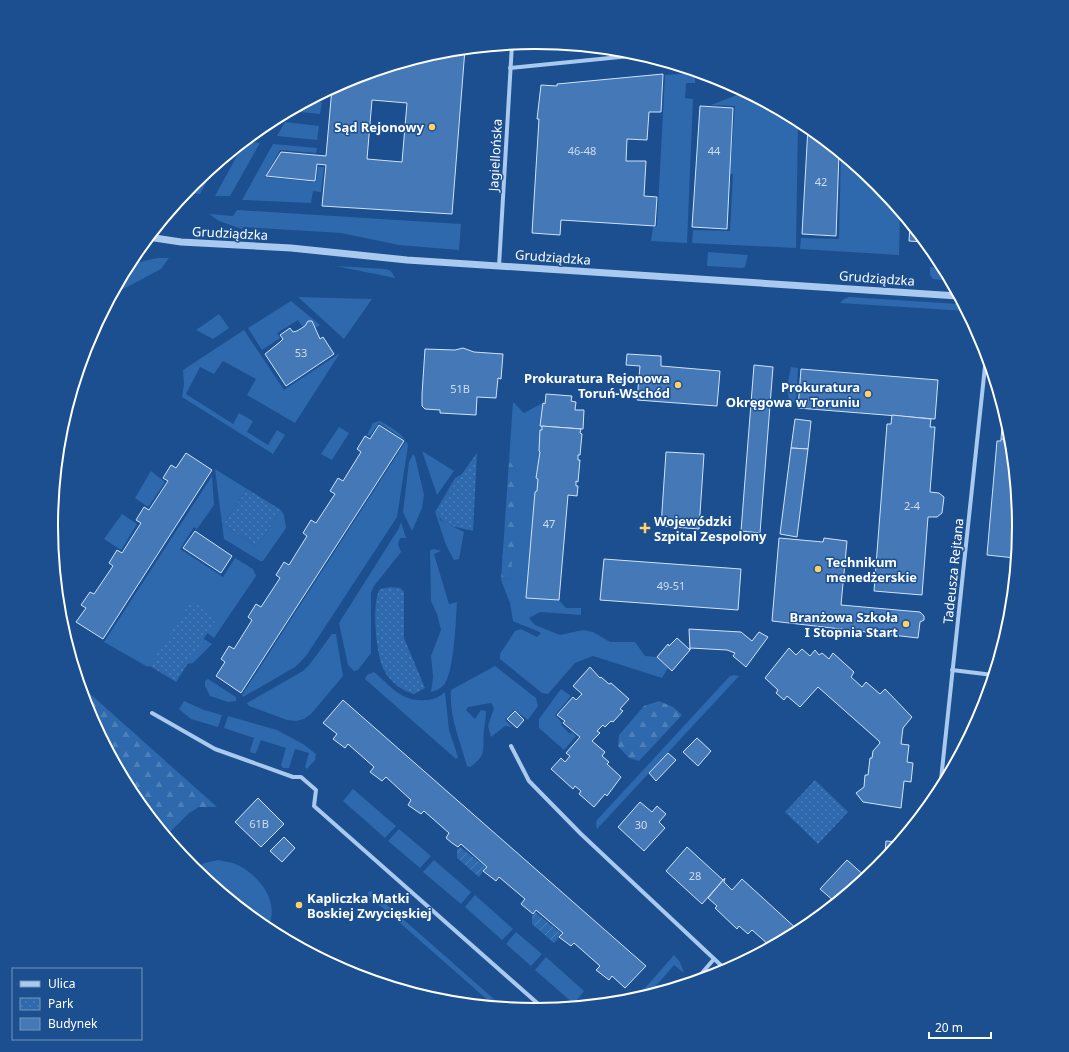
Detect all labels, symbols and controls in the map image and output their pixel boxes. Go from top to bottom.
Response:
place label: Sąd Rejonowy [334,118,425,136]
street label: Jagiellońska [484,118,506,194]
marker: Sąd Rejonowy [427,122,437,132]
house number: 46-48 [568,143,596,158]
house number: 44 [708,143,721,158]
house number: 42 [815,174,827,189]
street label: Grudziądzka [192,222,268,244]
street label: Grudziądzka [514,245,592,269]
street label: Grudziądzka [838,266,916,290]
house number: 53 [295,345,307,360]
place label: Prokuratura Rejonowa Toruń-Wschód [524,369,670,402]
place label: Prokuratura Okręgowa w Toruniu [726,378,860,411]
marker: Prokuratura Rejonowa Toruń-Wschód [673,380,683,390]
house number: 51B [450,381,470,396]
marker: Prokuratura Okręgowa w Toruniu [863,389,873,399]
house number: 2-4 [904,498,921,513]
place label: Wojewódzki Szpital Zespolony [654,512,767,545]
house number: 47 [543,516,555,531]
street label: Tadeusza Rejtana [939,517,967,625]
marker: Wojewódzki Szpital Zespolony [639,522,651,534]
place label: Technikum menedżerskie [826,553,917,586]
marker: Technikum menedżerskie [813,564,823,574]
house number: 49-51 [657,578,685,593]
place label: Branżowa Szkoła I Stopnia Start [789,608,898,641]
marker: Branżowa Szkoła I Stopnia Start [901,619,911,629]
house number: 61B [249,816,269,831]
house number: 30 [635,817,647,832]
house number: 28 [689,868,701,883]
place label: Kapliczka Matki Boskiej Zwycięskiej [307,889,432,922]
marker: Kapliczka Matki Boskiej Zwycięskiej [294,900,304,910]
legend [12,968,142,1040]
text: Ulica [48,975,75,992]
text: Park [48,995,74,1012]
scale bar [929,1014,991,1040]
text: Budynek [48,1015,98,1032]
text: 20 m [935,1019,963,1036]

